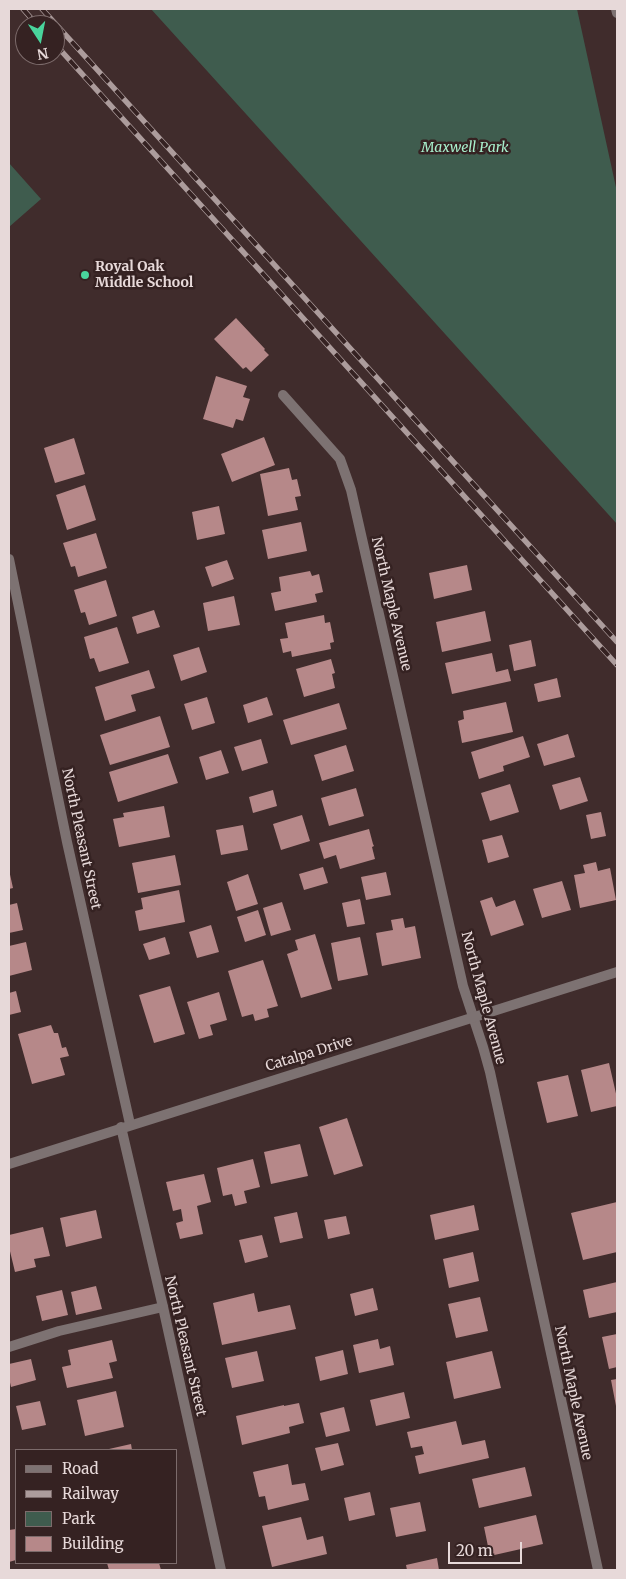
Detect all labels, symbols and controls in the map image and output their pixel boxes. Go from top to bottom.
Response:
north arrow [15,15,65,65]
text: N [36,44,50,64]
park label: Maxwell Park [421,140,509,156]
place label: Royal Oak Middle School [95,259,193,292]
marker: Royal Oak Middle School [79,269,91,281]
street label: North Maple Avenue [367,535,415,673]
street label: North Pleasant Street [58,767,104,911]
street label: North Maple Avenue [457,930,509,1066]
street label: Catalpa Drive [264,1033,354,1075]
street label: North Pleasant Street [161,1274,209,1418]
street label: North Maple Avenue [551,1324,595,1462]
legend [15,1449,178,1564]
text: Road [62,1459,98,1478]
text: Railway [62,1484,119,1503]
text: Park [62,1509,95,1528]
scale bar [451,1532,525,1564]
text: Building [62,1534,124,1553]
text: 20 m [456,1541,493,1560]

